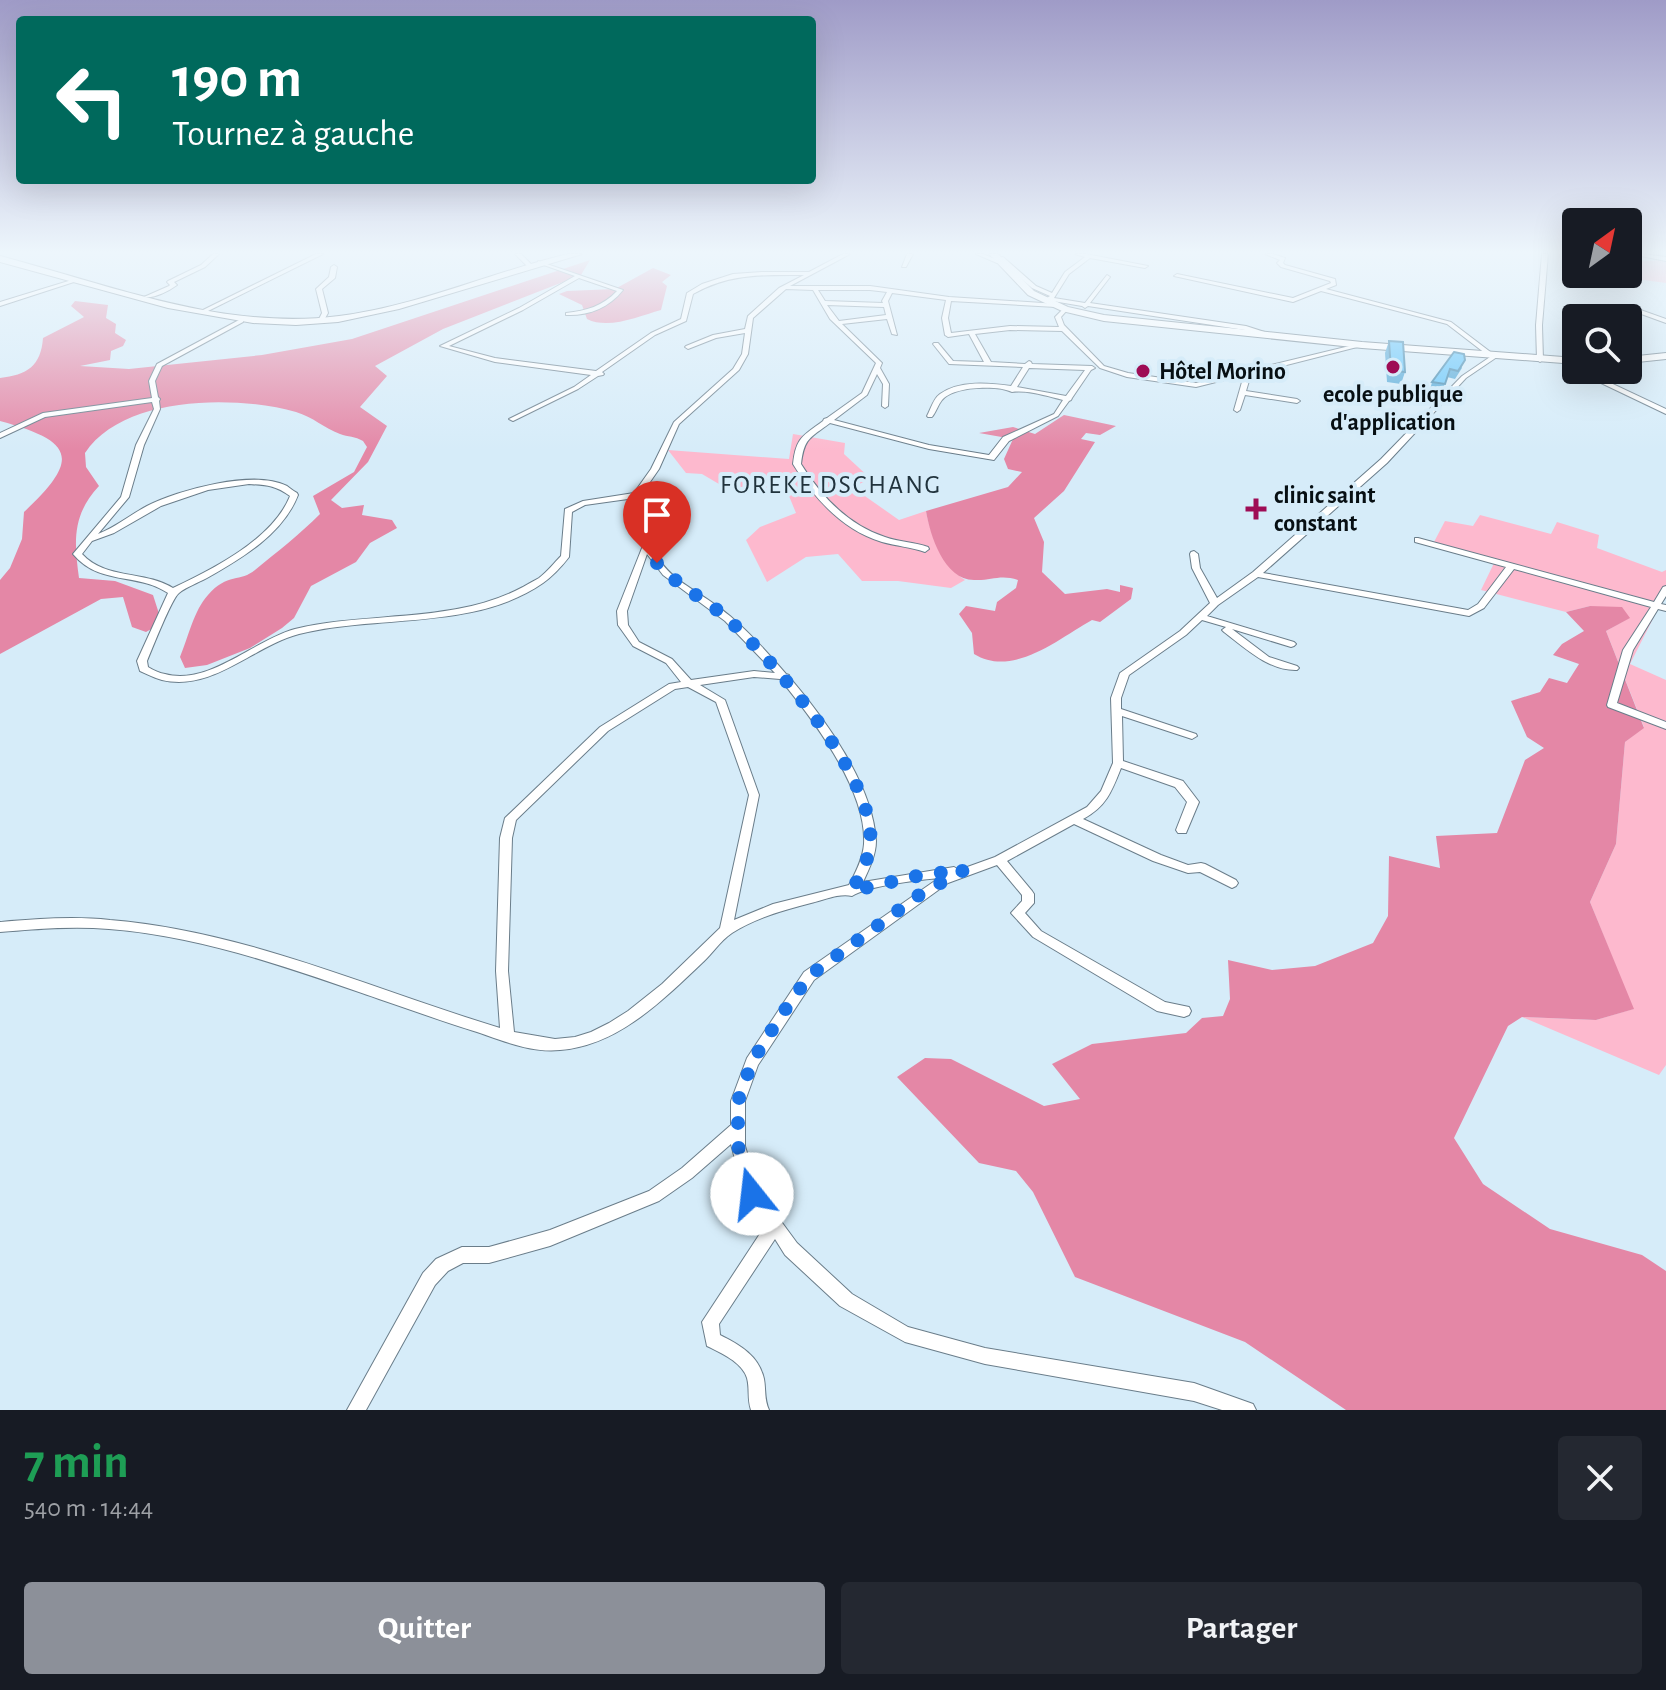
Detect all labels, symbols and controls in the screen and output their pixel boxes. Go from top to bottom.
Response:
icon: left [40,48,144,152]
text: 190 m [172,51,302,107]
text: Tournez à gauche [172,116,414,152]
north arrow [1562,208,1642,288]
map controls [1562,208,1642,384]
button: search [1562,304,1642,384]
marker: ecole publique d'application [1384,358,1402,376]
place label: Hôtel Morino [1159,360,1286,384]
marker: Hôtel Morino [1134,362,1152,380]
place label: ecole publique d'application [1323,383,1463,435]
district label: FOREKE DSCHANG [720,472,942,498]
pin [623,481,691,563]
place label: clinic saint constant [1274,484,1375,536]
icon: arrive [635,493,679,537]
marker: clinic saint constant [1245,498,1267,520]
position arrow [710,1152,794,1236]
button: close [1558,1436,1642,1520]
text: 7 min [24,1439,129,1487]
text: 540 m · 14:44 [24,1495,153,1521]
button: Quitter [24,1582,825,1674]
button: Partager [841,1582,1642,1674]

